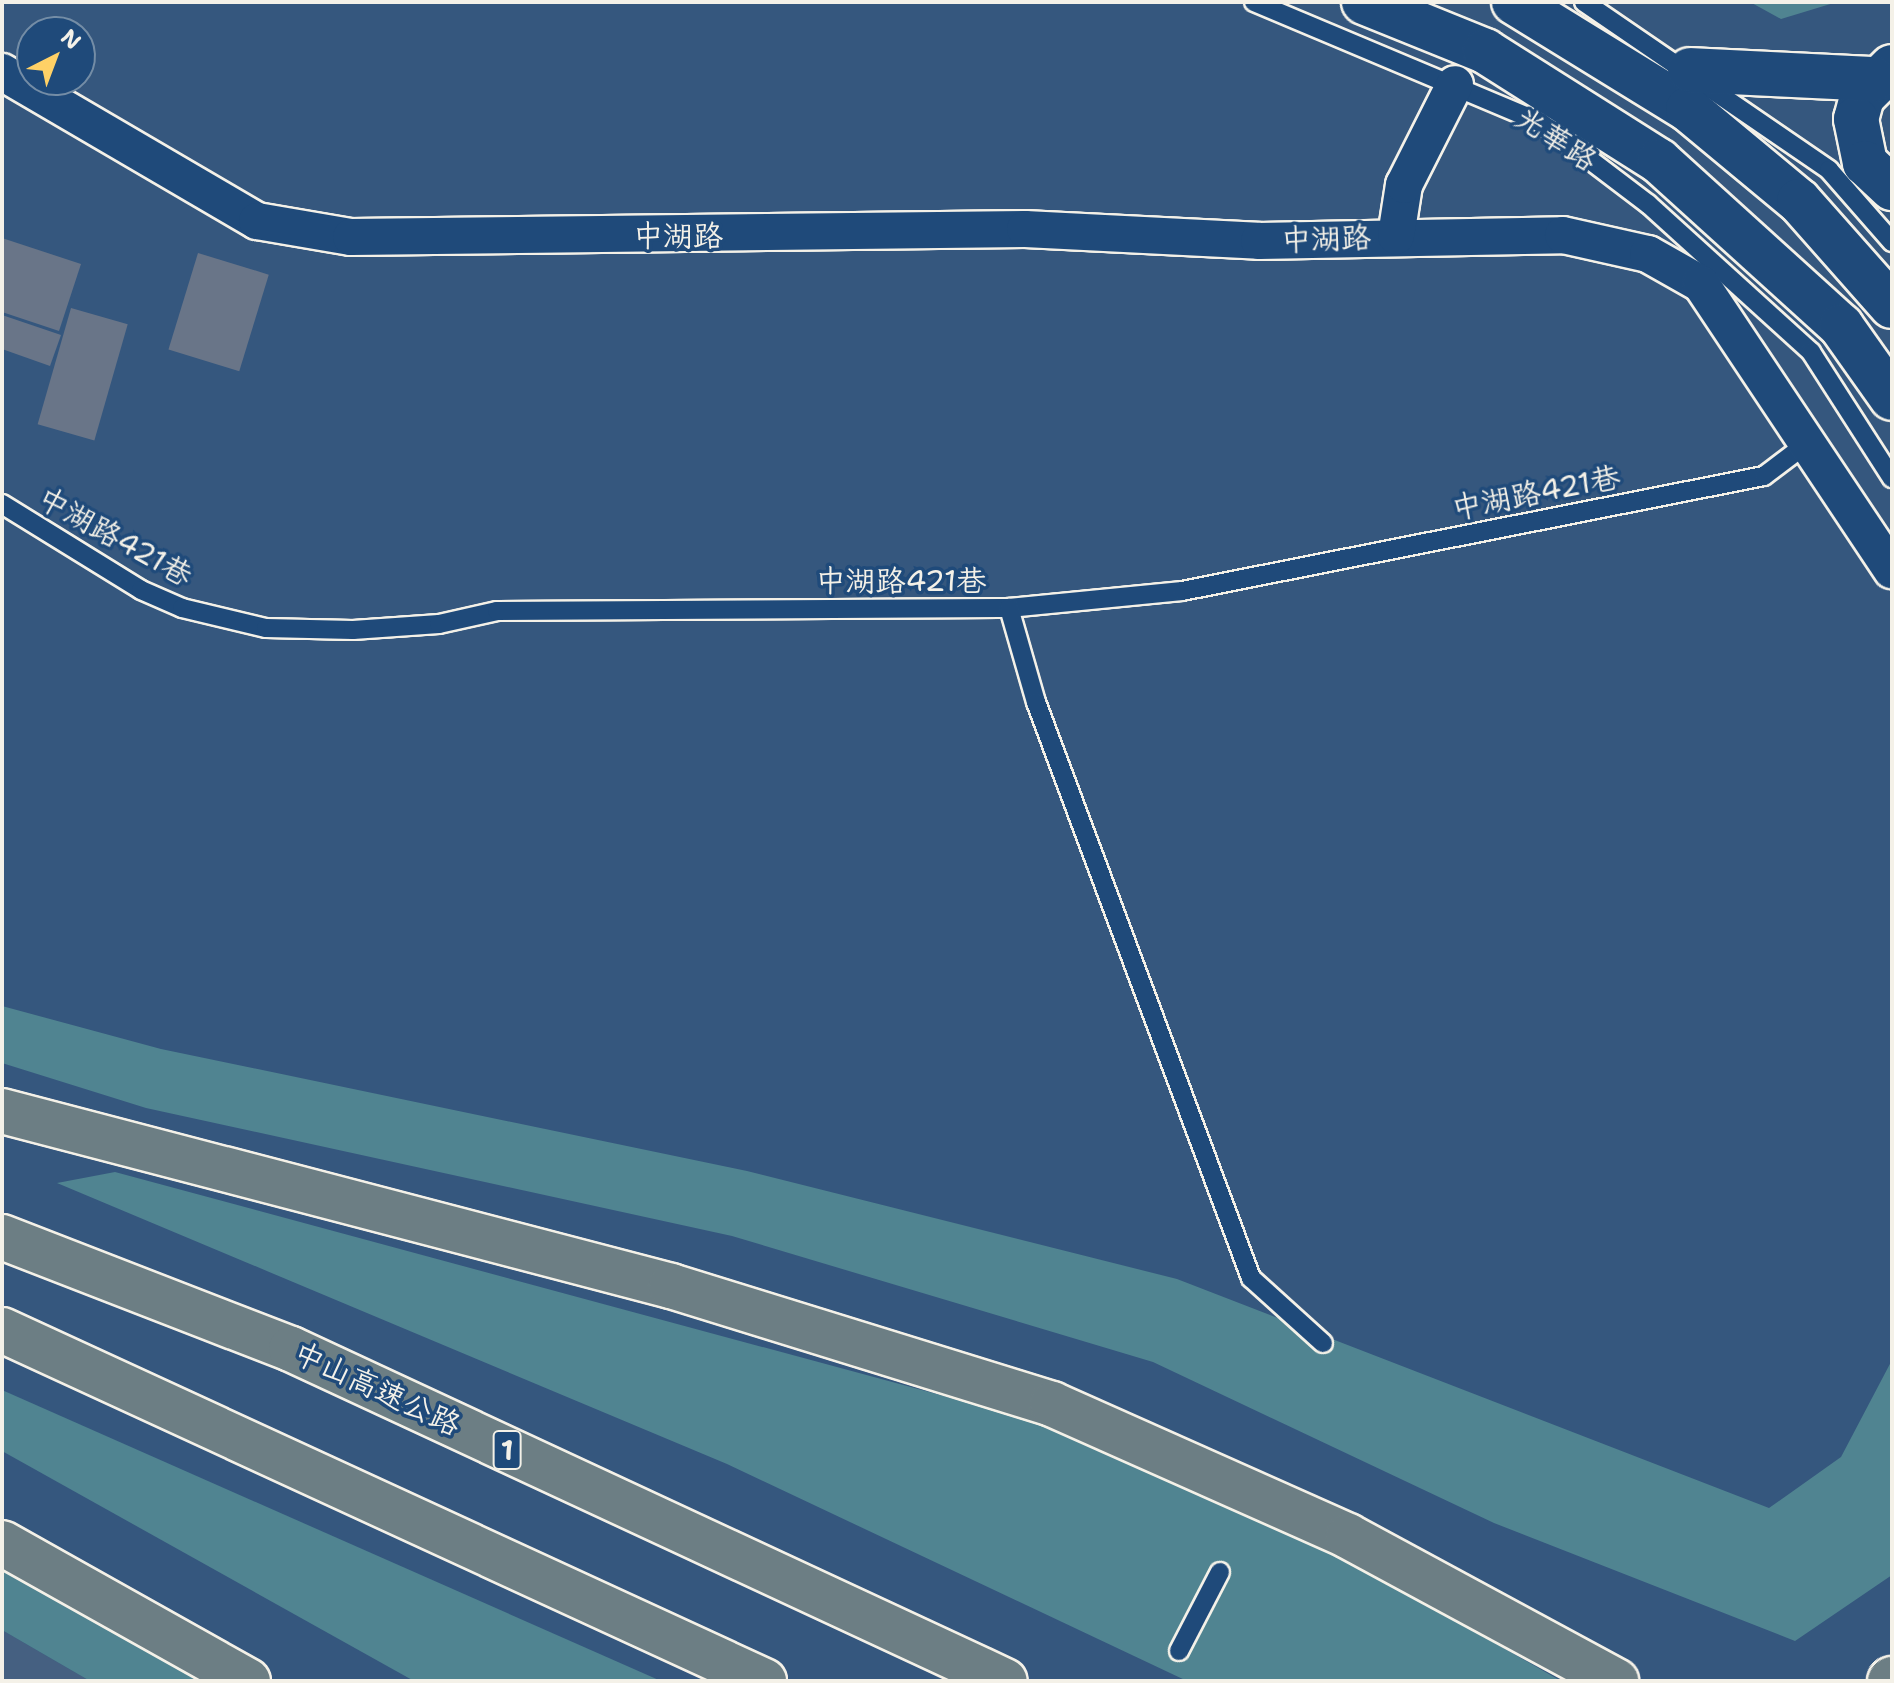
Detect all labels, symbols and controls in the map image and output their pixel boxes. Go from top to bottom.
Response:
north arrow [16,16,96,96]
text: N [55,23,87,56]
street label: 光華路 [1508,99,1604,179]
street label: 中湖路 [633,218,723,254]
street label: 中湖路 [1280,219,1372,259]
street label: 中湖路421巷 [1449,459,1623,527]
street label: 中湖路421巷 [32,480,198,594]
street label: 中湖路421巷 [816,563,986,599]
street label: 中山高速公路 [288,1335,466,1443]
road number: 1 [491,1426,523,1474]

